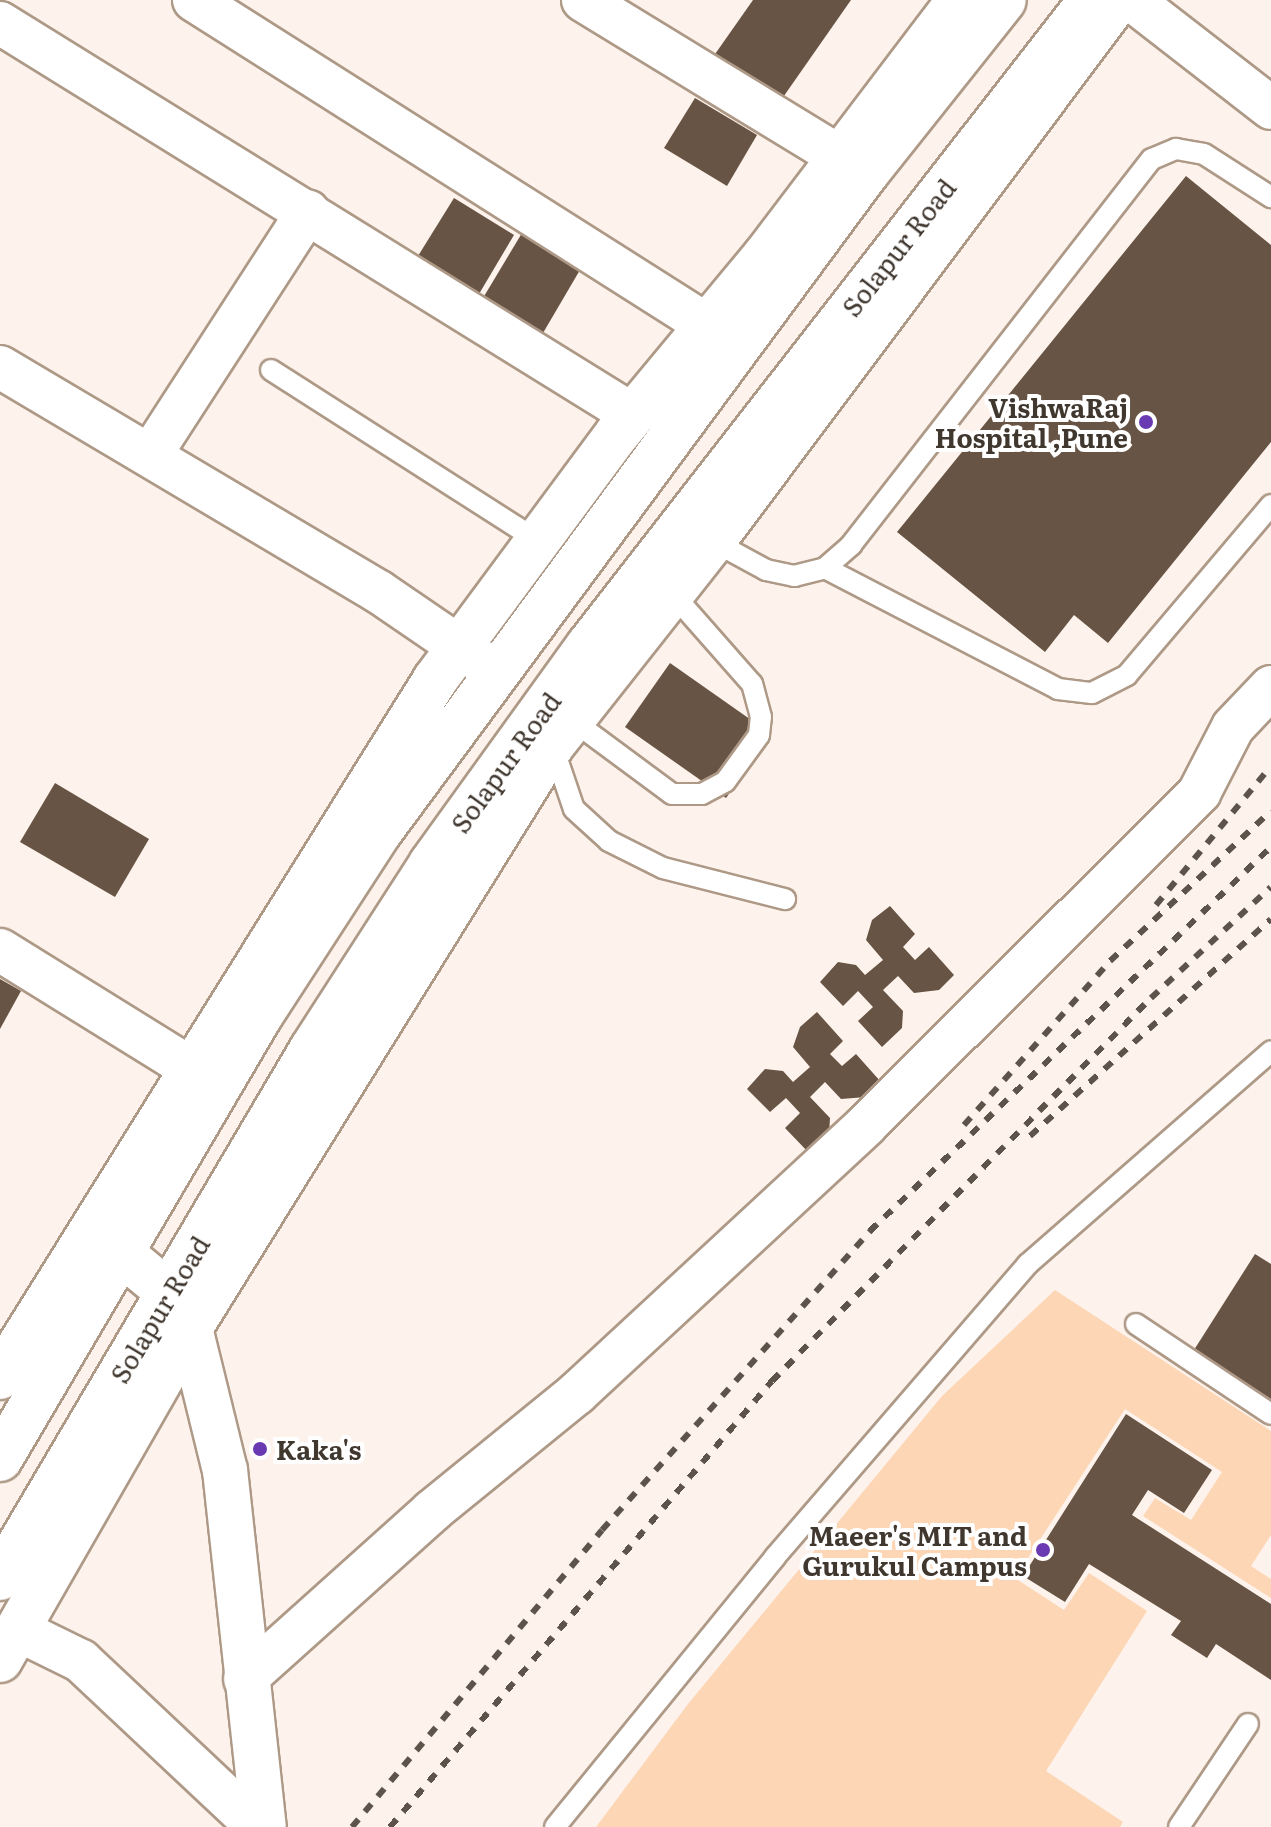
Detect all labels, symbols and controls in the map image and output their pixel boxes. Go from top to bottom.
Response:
street label: Solapur Road [835,172,961,322]
place label: VishwaRaj Hospital ,Pune [935,391,1128,452]
marker: VishwaRaj Hospital ,Pune [1135,411,1157,433]
street label: Solapur Road [444,686,566,838]
street label: Solapur Road [103,1230,215,1388]
place label: Kaka's [276,1433,361,1465]
marker: Kaka's [251,1440,269,1458]
place label: Maeer's MIT and Gurukul Campus [802,1519,1027,1580]
marker: Maeer's MIT and Gurukul Campus [1034,1541,1052,1559]

